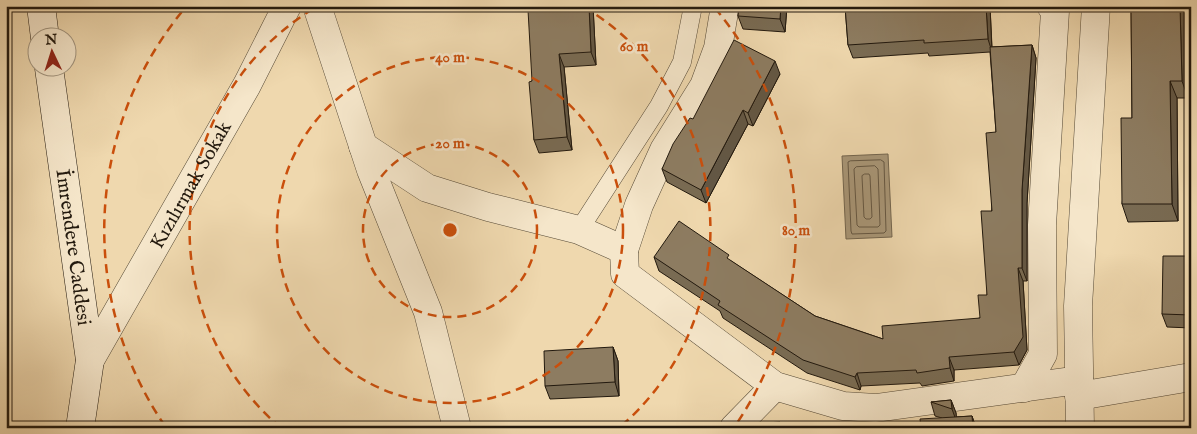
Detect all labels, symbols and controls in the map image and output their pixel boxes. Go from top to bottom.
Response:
north arrow [28,28,78,78]
text: N [43,31,58,49]
text: 60 m [620,37,649,56]
text: 40 m [435,48,465,67]
street label: Kızılırmak Sokak [145,117,238,254]
text: 20 m [435,134,465,153]
street label: İmrendere Caddesi [49,168,96,327]
centre of rings [441,221,459,239]
text: 80 m [782,221,810,240]

